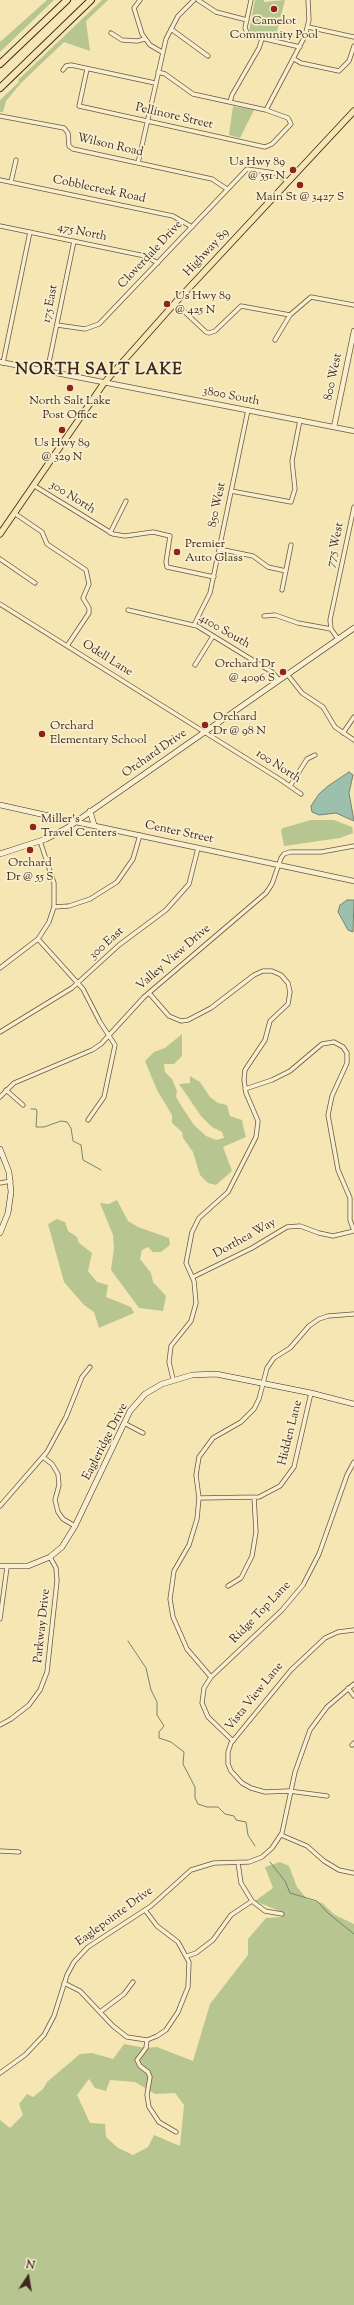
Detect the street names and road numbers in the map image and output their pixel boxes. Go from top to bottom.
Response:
street label: Pellinore Street [134,101,214,133]
street label: Wilson Road [76,131,144,161]
street label: Cobblecreek Road [51,173,147,207]
street label: Cloverdale Drive [116,218,186,292]
street label: 475 North [56,221,108,245]
street label: Highway 89 [181,226,233,280]
street label: 175 East [40,284,62,324]
street label: 800 West [322,352,346,402]
street label: 3800 South [201,384,261,410]
street label: 300 North [46,478,98,518]
street label: 850 West [206,481,230,529]
street label: 775 West [324,521,348,569]
street label: 4100 South [196,612,252,652]
street label: Odell Lane [79,638,135,680]
street label: Orchard Drive [120,727,190,781]
street label: 100 North [253,747,303,787]
street label: Center Street [143,819,215,847]
street label: Valley View Drive [134,922,214,994]
street label: 300 East [87,925,127,963]
street label: Dorthea Way [211,1216,279,1262]
street label: Hidden Lane [276,1399,306,1467]
street label: Eagleridge Drive [80,1401,132,1483]
street label: Ridge Top Lane [228,1579,294,1647]
street label: Parkway Drive [32,1588,54,1664]
street label: Vista View Lane [223,1660,287,1734]
street label: Eaglepointe Drive [74,1884,156,1950]

